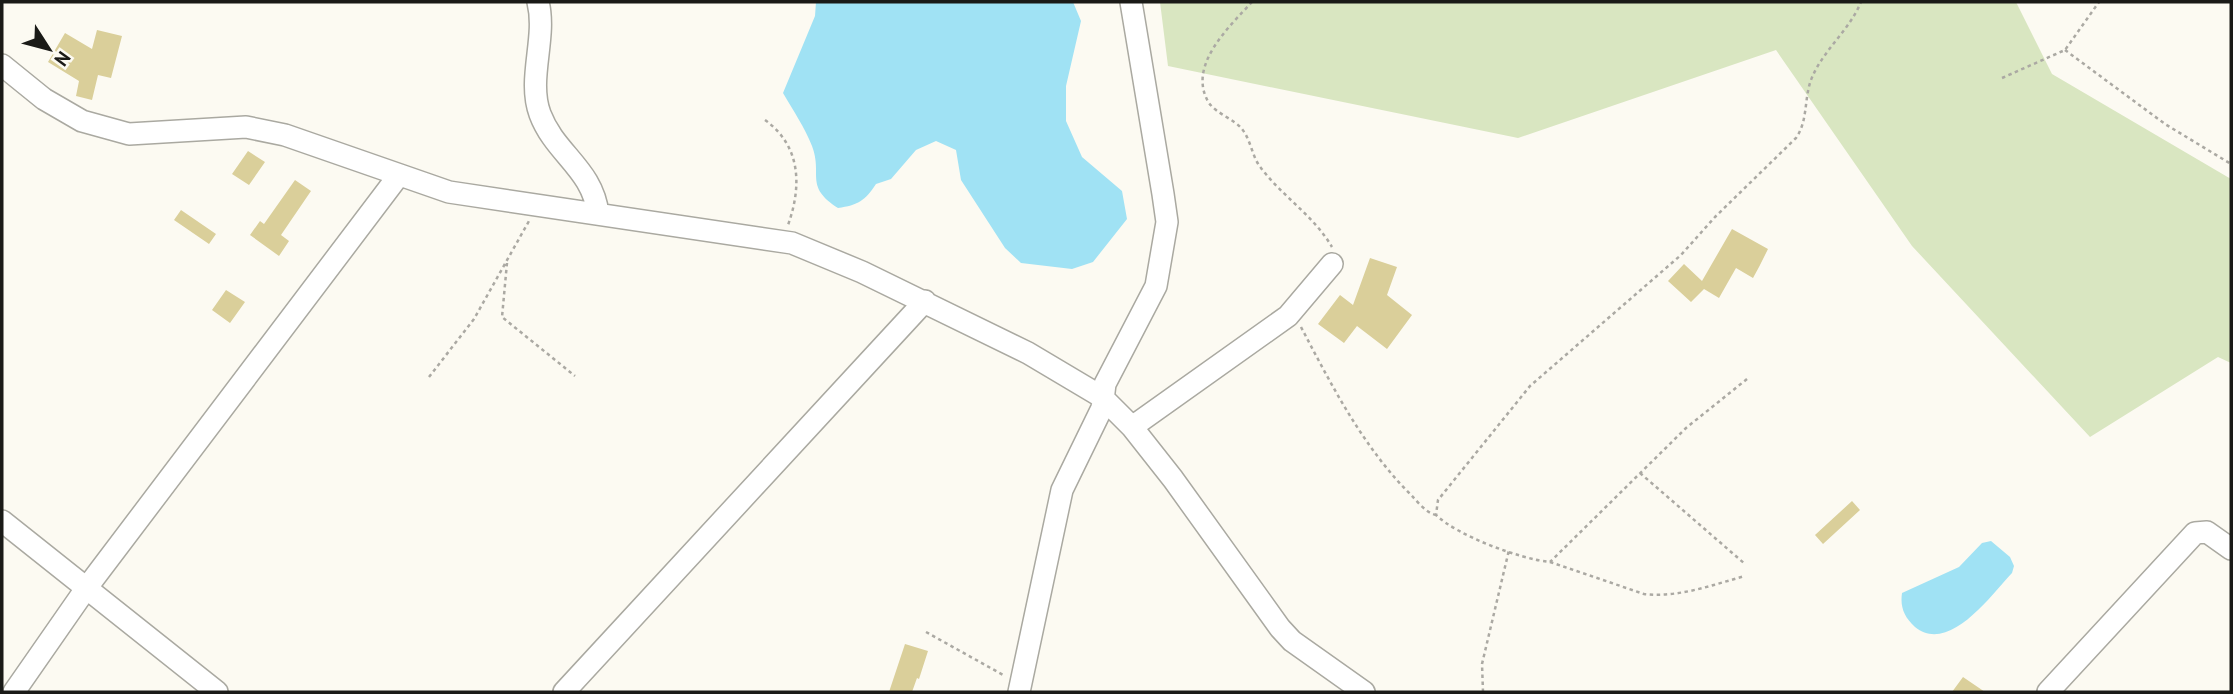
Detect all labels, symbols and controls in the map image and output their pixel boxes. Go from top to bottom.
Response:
north arrow [14,14,84,84]
text: N [49,47,76,71]

